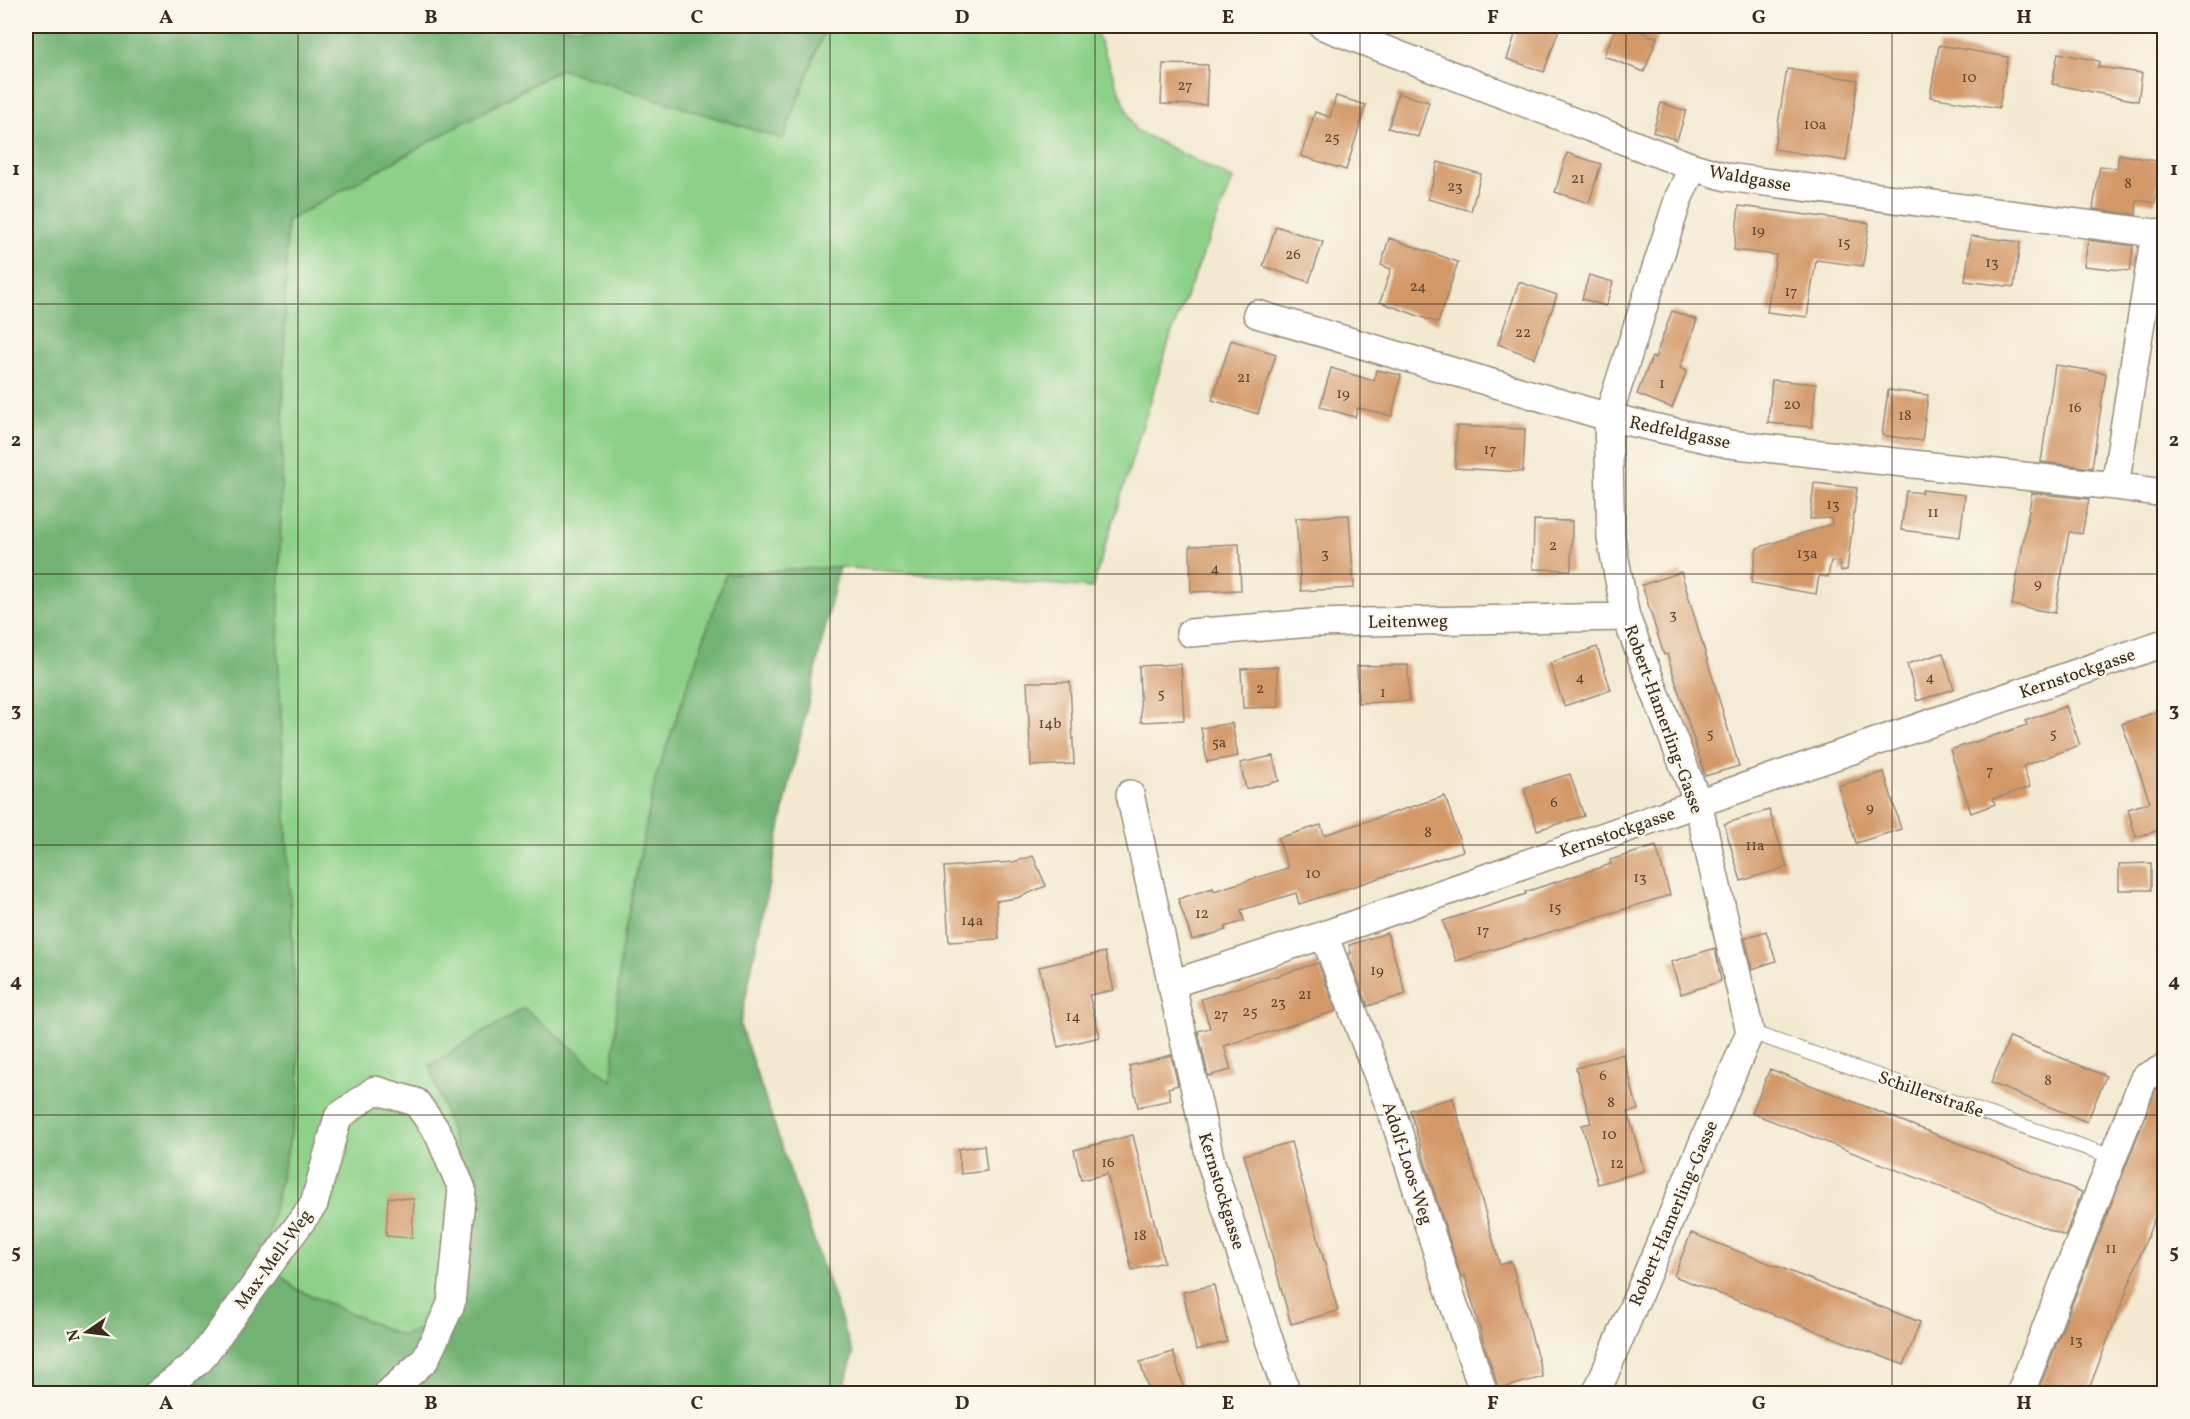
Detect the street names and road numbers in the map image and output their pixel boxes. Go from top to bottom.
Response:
street label: Waldgasse [1706,160,1793,199]
street label: Redfeldgasse [1627,411,1733,456]
street label: Leitenweg [1368,609,1448,636]
street label: Robert-Hamerling-Gasse [1617,622,1708,818]
street label: Kernstockgasse [2016,643,2139,706]
street label: Kernstockgasse [1556,802,1679,865]
street label: Schillerstraße [1874,1066,1987,1125]
street label: Adolf-Loos-Weg [1375,1099,1438,1228]
street label: Robert-Hamerling-Gasse [1624,1117,1725,1310]
street label: Kernstockgasse [1191,1130,1250,1253]
street label: Max-Mell-Weg [229,1205,319,1315]

